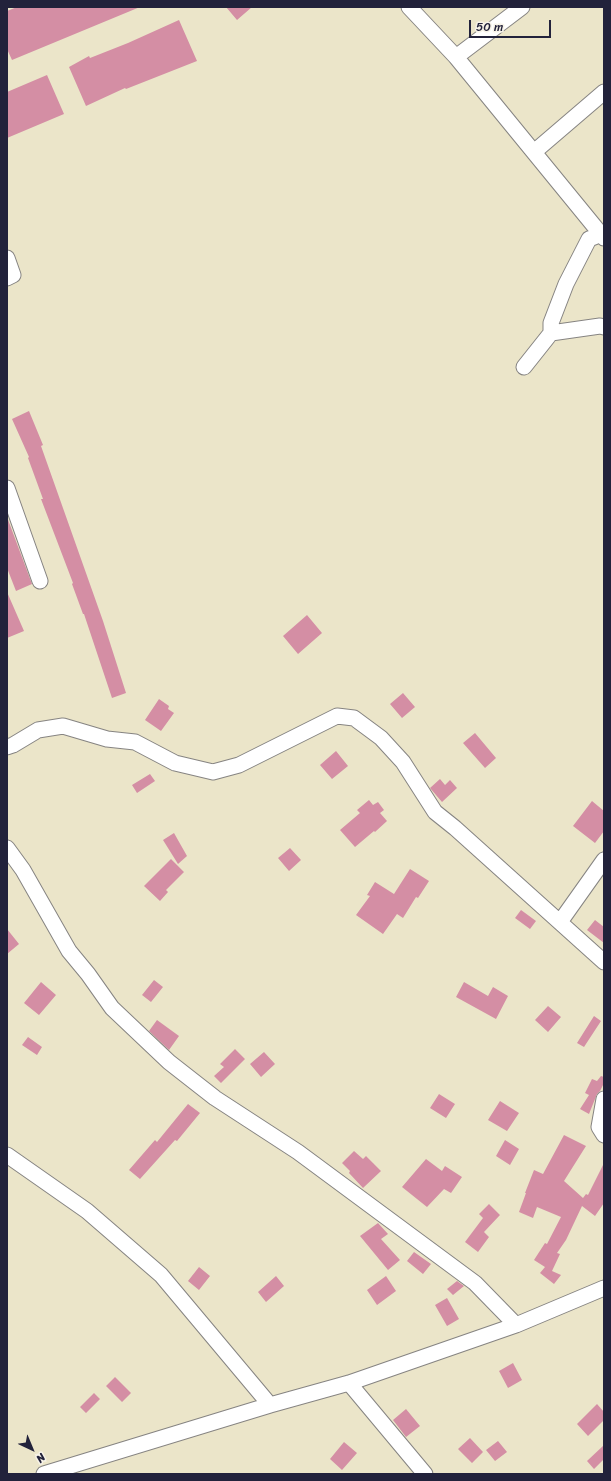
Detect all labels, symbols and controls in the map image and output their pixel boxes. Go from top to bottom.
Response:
scale bar [471,12,553,38]
text: 50 m [476,16,503,38]
north arrow [12,1429,52,1469]
text: N [31,1449,50,1467]

